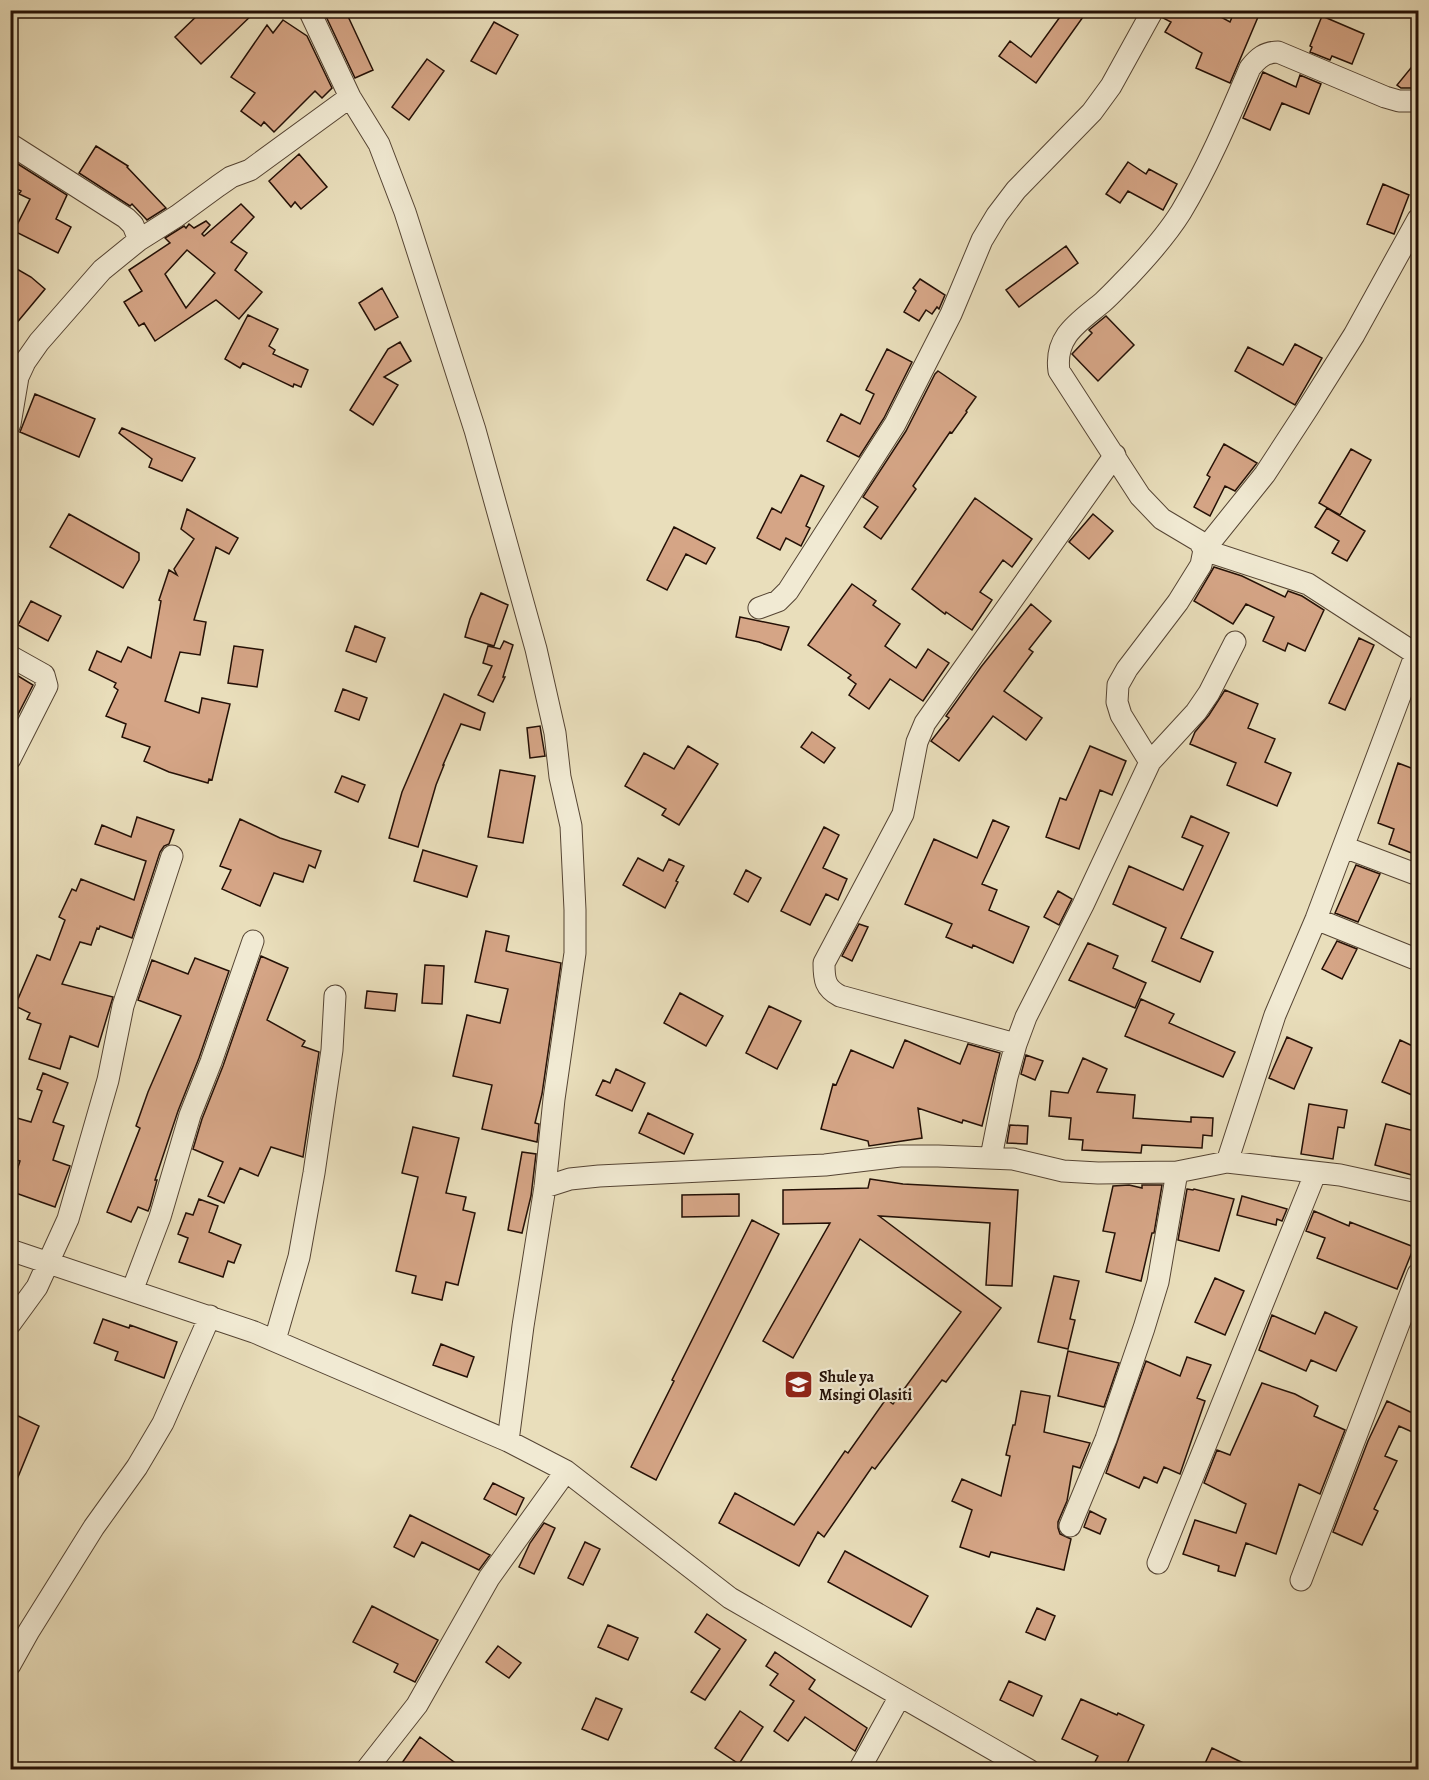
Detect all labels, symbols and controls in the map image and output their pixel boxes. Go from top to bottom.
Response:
place label: Shule ya Msingi Olasiti [819,1366,913,1406]
school or university icon: Shule ya Msingi Olasiti [782,1369,814,1401]

